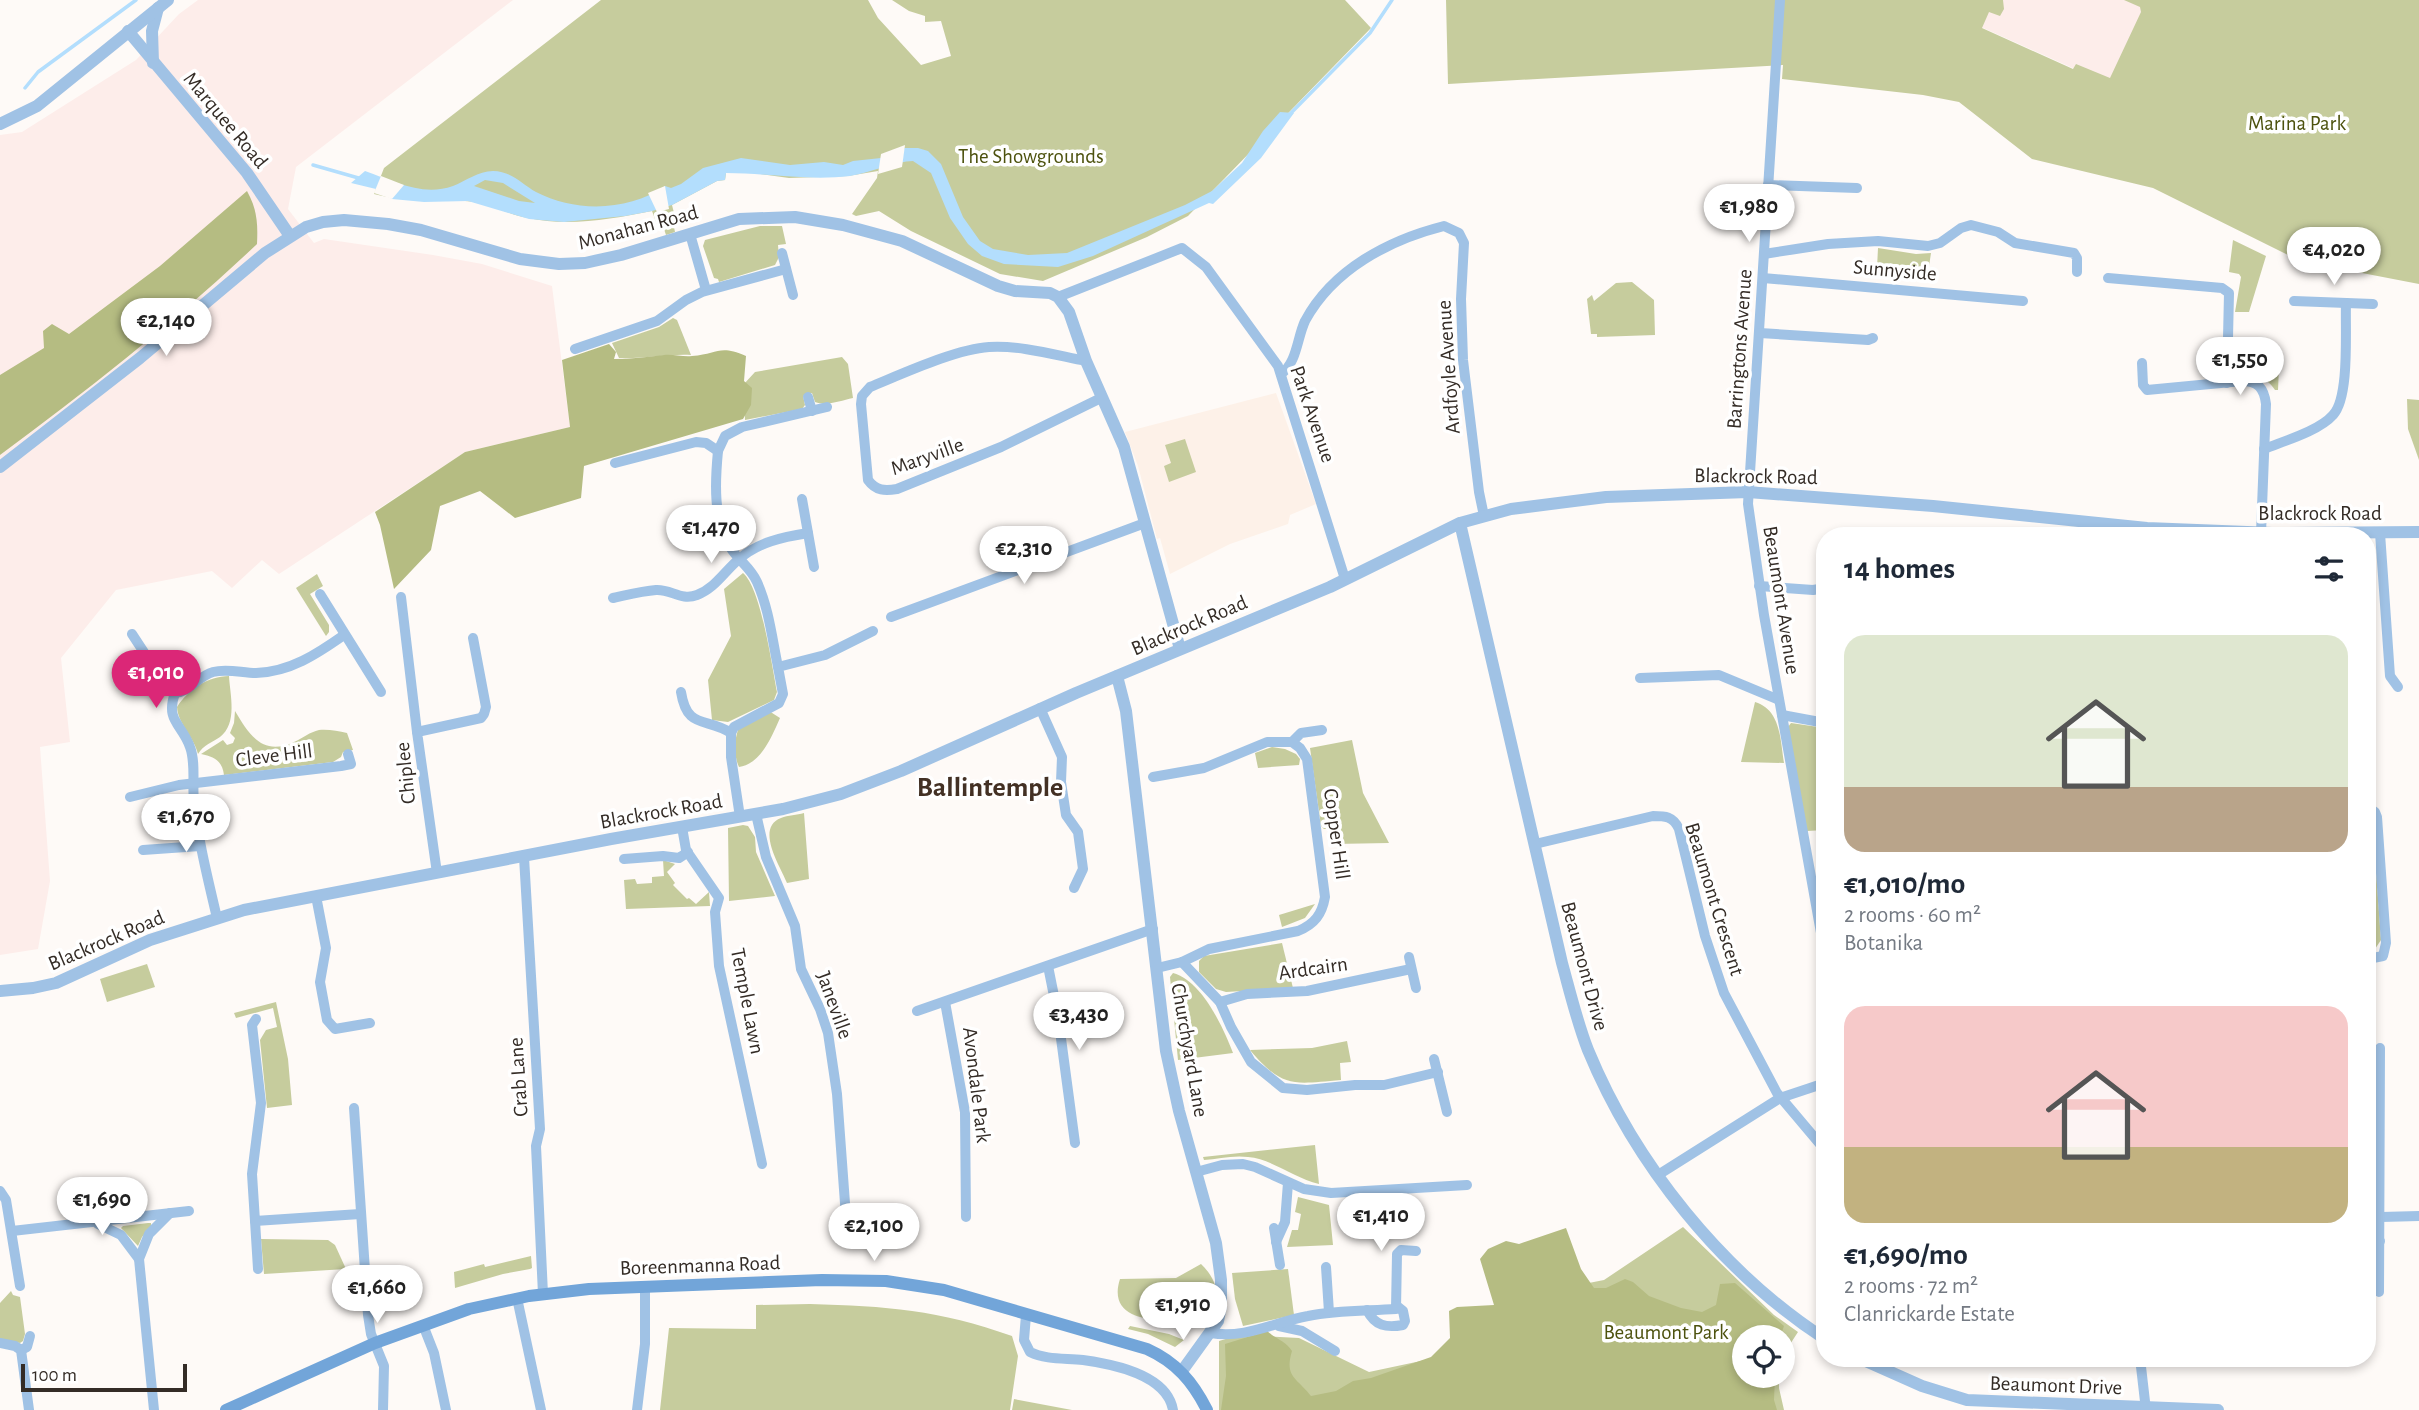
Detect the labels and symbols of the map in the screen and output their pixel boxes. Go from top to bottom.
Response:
street label: Marquee Road [179,68,272,173]
park label: Marina Park [2248,113,2346,134]
park label: The Showgrounds [958,146,1104,167]
pin: €1,980 [1692,184,1806,244]
street label: Monahan Road [576,201,700,254]
pin: €4,020 [2277,228,2391,287]
street label: Sunnyside [1852,256,1938,285]
street label: Barringtons Avenue [1723,268,1756,430]
pin: €2,140 [109,298,223,358]
street label: Ardfoyle Avenue [1433,299,1464,435]
pin: €1,550 [2183,338,2297,397]
street label: Park Avenue [1286,363,1339,465]
street label: Maryville [888,434,966,479]
street label: Blackrock Road [1694,465,1818,488]
street label: Blackrock Road [2258,503,2382,524]
pin: €1,470 [654,505,768,565]
street label: Beaumont Avenue [1759,524,1804,676]
pin: €2,310 [967,526,1081,586]
street label: Blackrock Road [1128,592,1250,659]
pin: €1,010 [99,650,213,710]
street label: Cleve Hill [234,740,314,771]
street label: Chiplee [392,741,419,805]
district label: Ballintemple [917,774,1063,802]
street label: Copper Hill [1320,787,1353,881]
street label: Blackrock Road [598,790,724,833]
pin: €1,670 [129,794,243,854]
street label: Beaumont Crescent [1681,820,1748,978]
street label: Beaumont Drive [1557,899,1612,1033]
street label: Blackrock Road [45,907,167,974]
street label: Temple Lawn [727,946,768,1056]
street label: Ardcairn [1277,953,1349,984]
street label: Janeville [813,969,856,1042]
street label: Churchyard Lane [1167,981,1212,1119]
pin: €3,430 [1022,992,1136,1052]
street label: Avondale Park [959,1026,994,1145]
street label: Crab Lane [505,1036,532,1117]
pin: €1,690 [45,1178,159,1237]
pin: €1,410 [1324,1194,1438,1253]
pin: €2,100 [817,1204,931,1263]
street label: Boreenmanna Road [619,1252,781,1279]
pin: €1,660 [320,1266,434,1325]
pin: €1,910 [1126,1282,1240,1342]
park label: Beaumont Park [1603,1322,1729,1343]
scale bar [21,1361,187,1393]
street label: Beaumont Drive [1989,1373,2123,1398]

